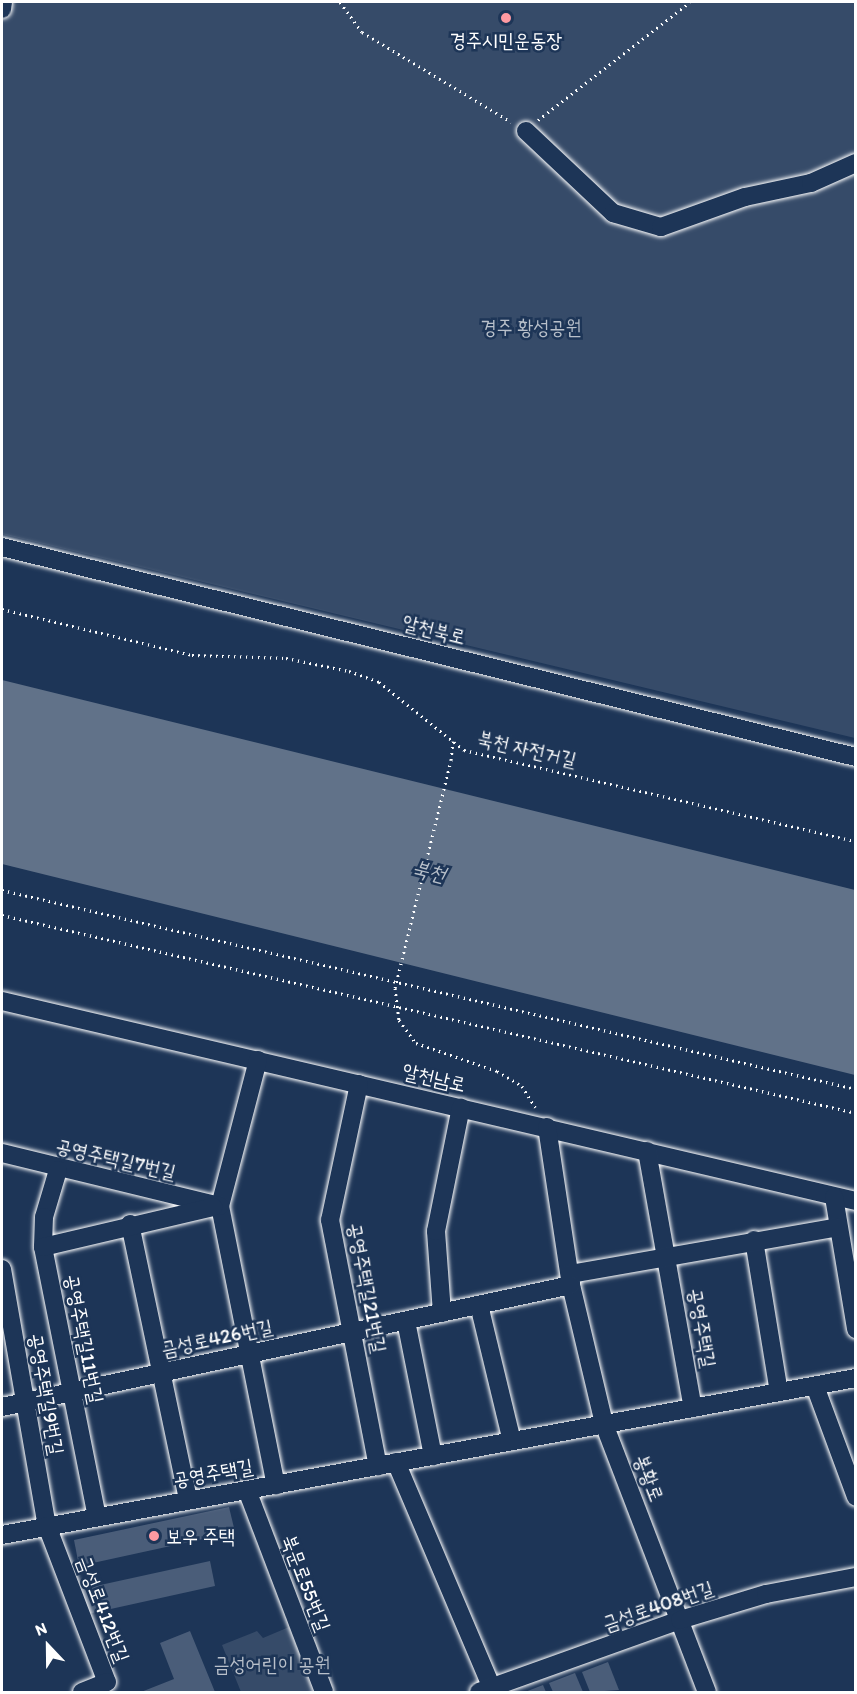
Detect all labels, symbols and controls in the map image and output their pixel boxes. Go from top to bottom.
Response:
marker: 경주시민운동장 [499,11,513,25]
place label: 경주시민운동장 [450,28,562,52]
park label: 경주 황성공원 [480,315,582,339]
street label: 알천북로 [400,611,468,649]
street label: 북천 자전거길 [475,726,579,772]
water label: 북천 [410,855,448,887]
street label: 알천남로 [400,1059,468,1097]
street label: 공영주택길7번길 [54,1134,178,1184]
street label: 공영주택길21번길 [343,1221,391,1355]
street label: 공영주택길11번길 [60,1272,108,1406]
street label: 공영주택길 [683,1286,721,1370]
street label: 금성로426번길 [159,1314,275,1362]
street label: 공영주택길9번길 [23,1331,69,1457]
street label: 봉황로 [629,1451,669,1505]
street label: 공영주택길 [171,1454,255,1492]
place label: 보우 주택 [166,1524,235,1548]
marker: 보우 주택 [147,1529,161,1543]
street label: 북문로55번길 [277,1531,335,1635]
street label: 금성로412번길 [72,1552,134,1666]
street label: 금성로408번길 [599,1576,717,1636]
north arrow [18,1616,78,1676]
text: N [32,1618,50,1640]
park label: 금성어린이 공원 [213,1652,331,1676]

